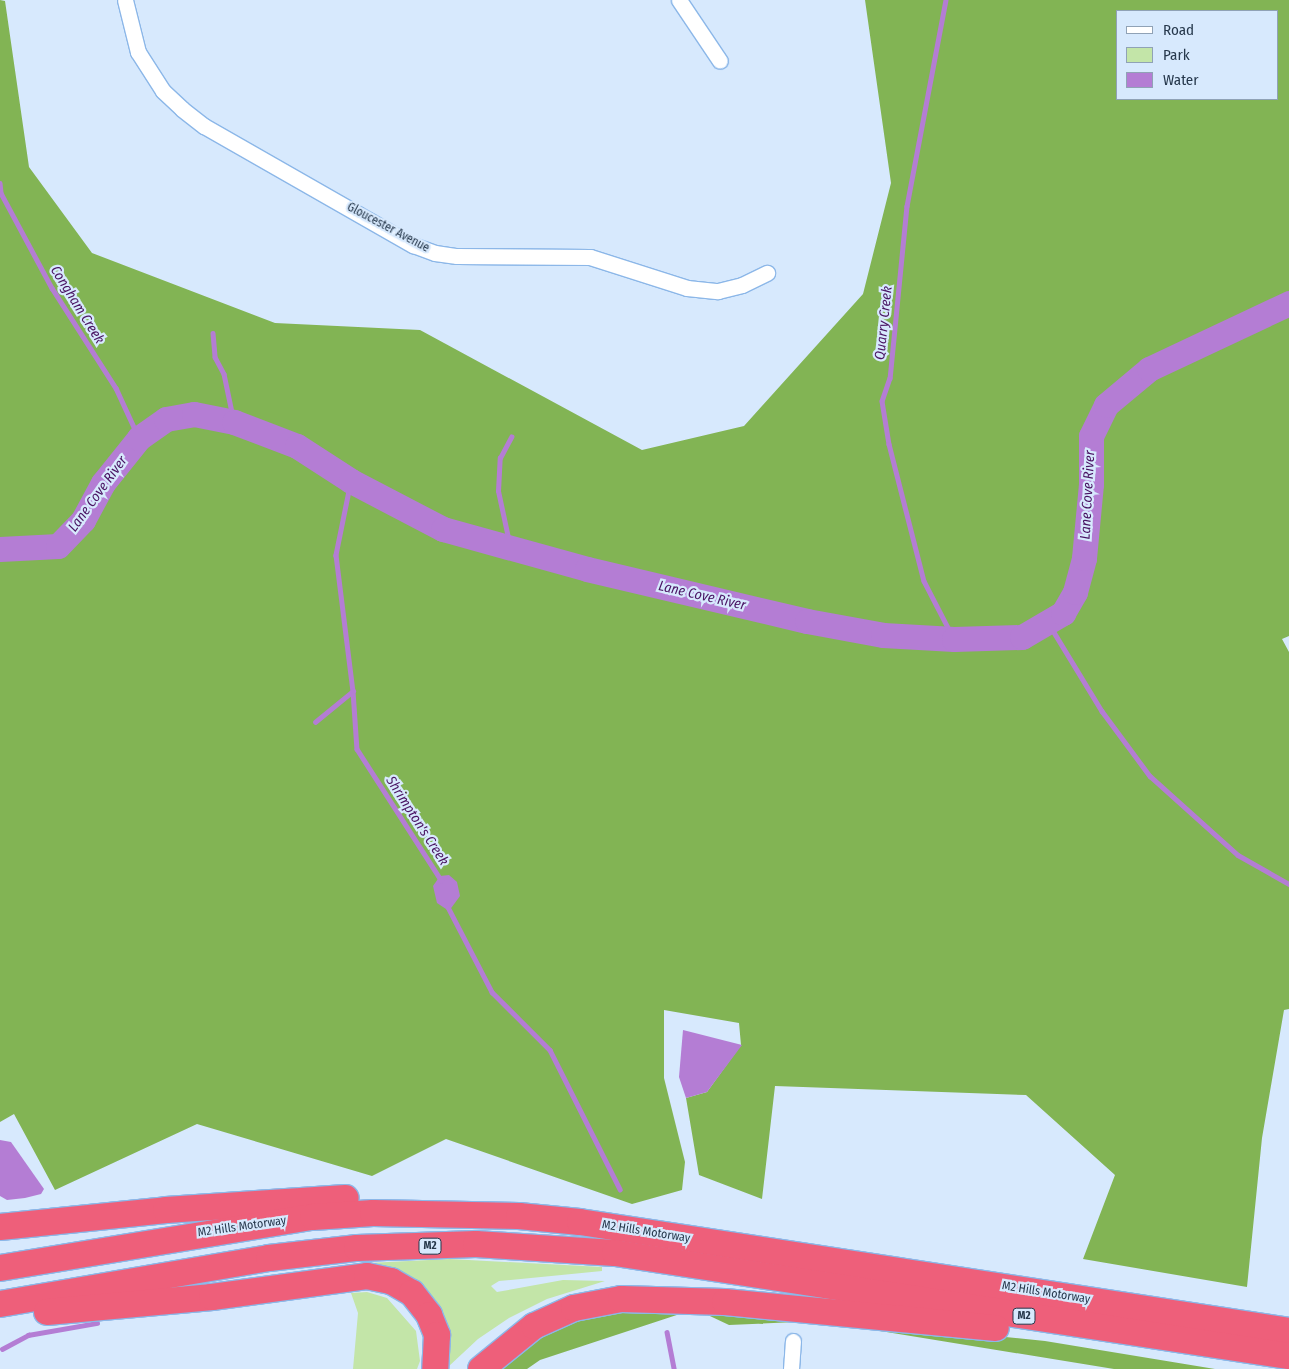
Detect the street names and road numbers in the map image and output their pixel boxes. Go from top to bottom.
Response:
street label: Gloucester Avenue [344,200,432,256]
street label: M2 Hills Motorway [197,1214,287,1240]
street label: M2 Hills Motorway [601,1218,691,1246]
road number: M2 [418,1238,442,1254]
street label: M2 Hills Motorway [1001,1279,1091,1307]
road number: M2 [1012,1308,1036,1324]

